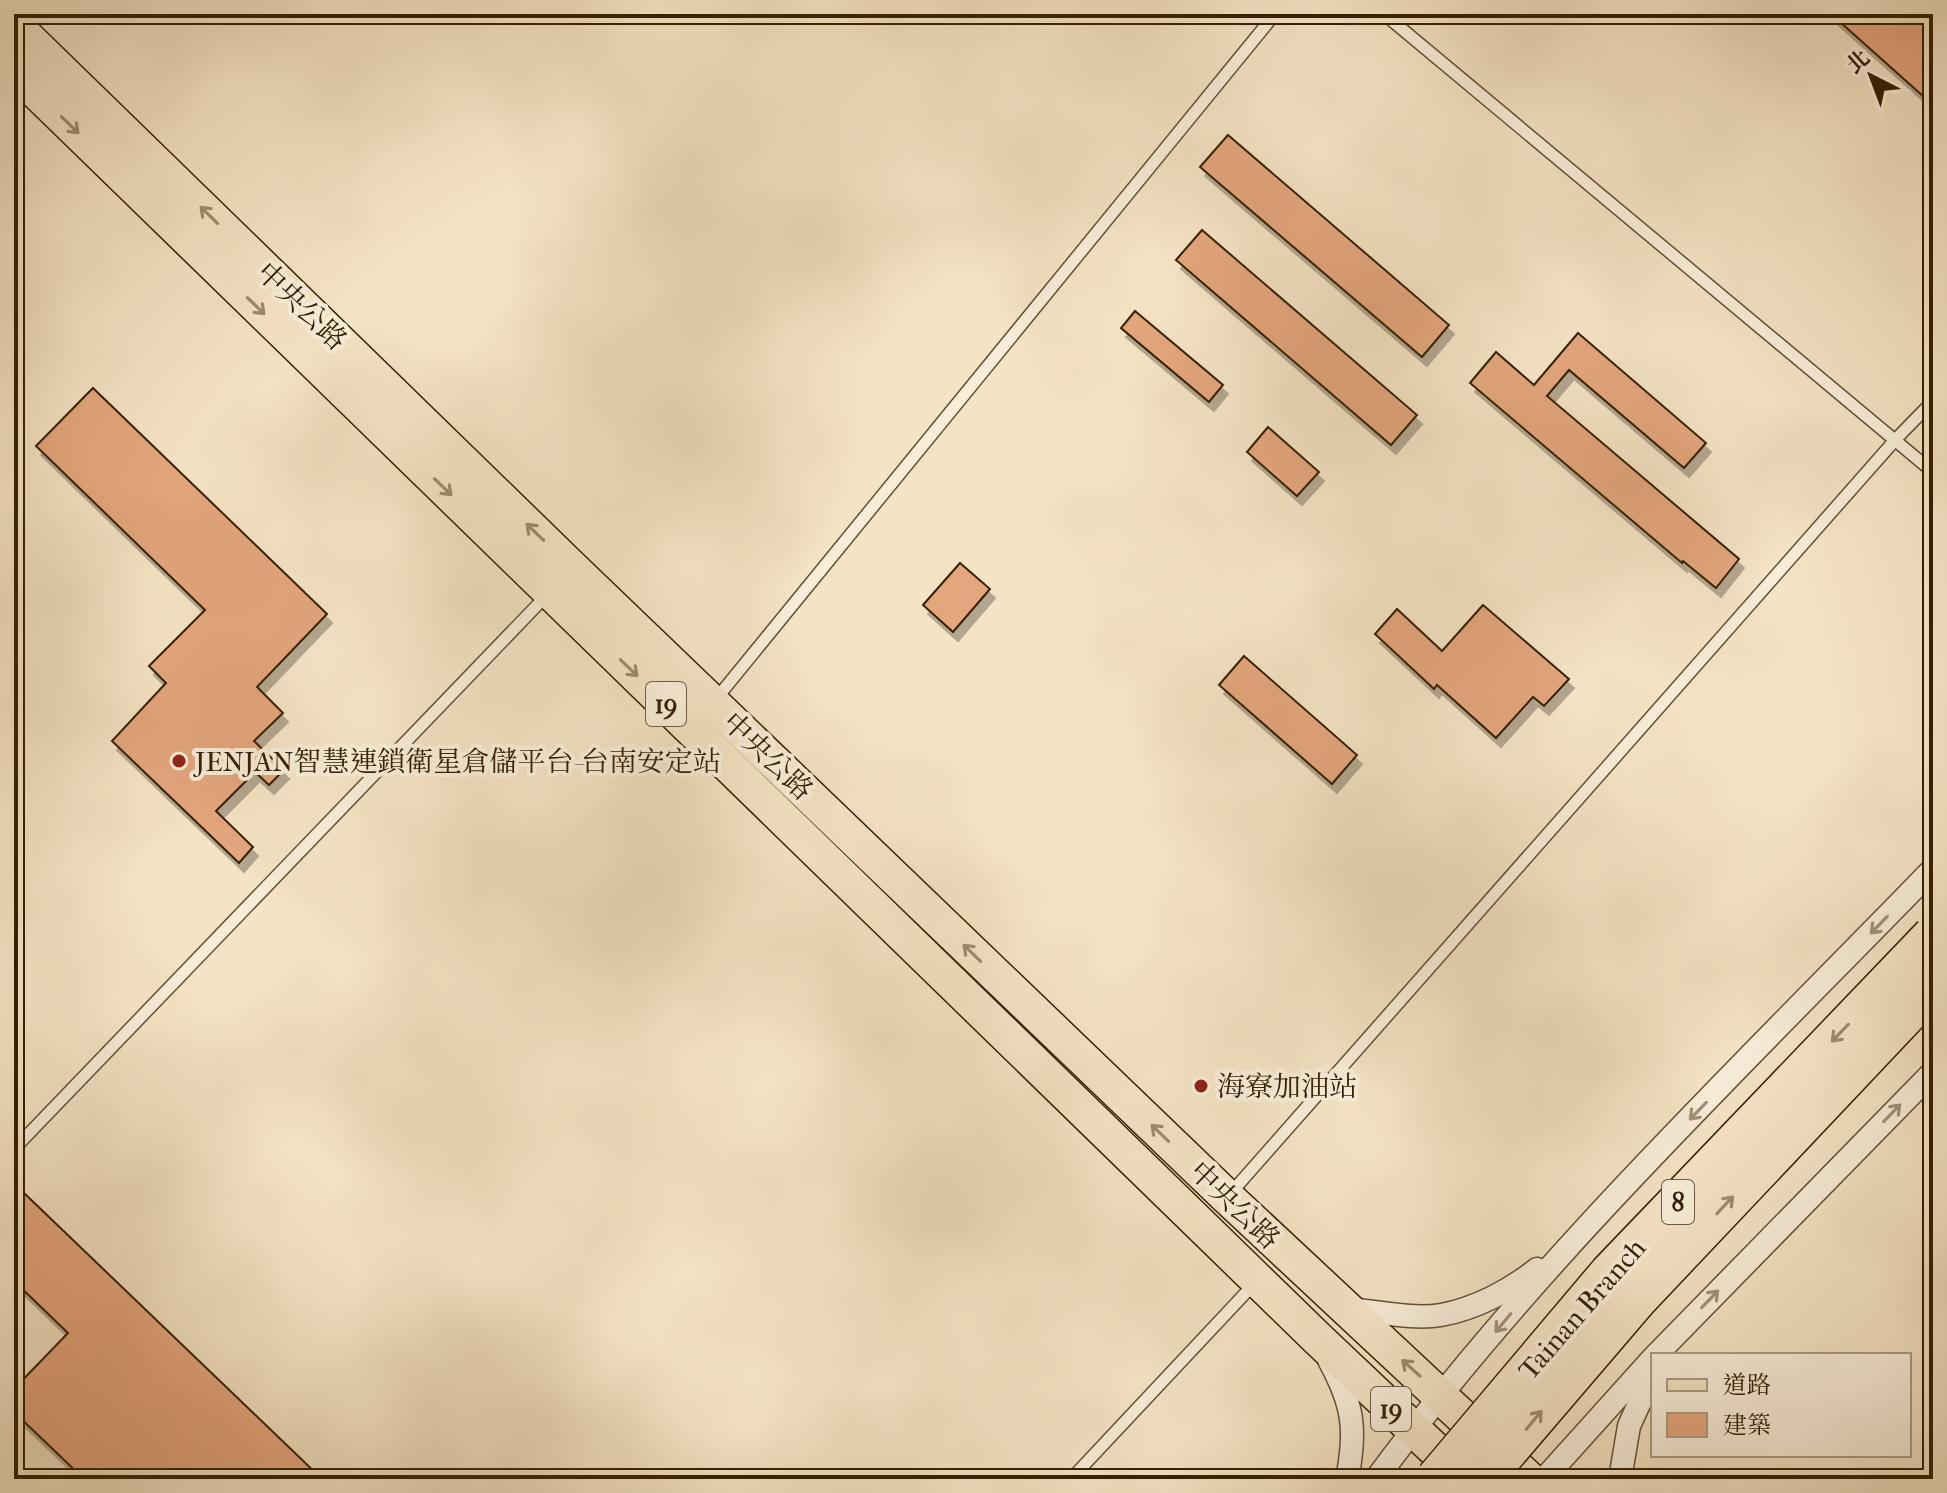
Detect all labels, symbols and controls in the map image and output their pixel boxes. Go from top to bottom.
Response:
north arrow [1831,36,1911,116]
text: 北 [1841,45,1875,79]
one-way arrow [60,115,80,134]
one-way arrow [199,206,219,224]
street label: 中央公路 [250,255,354,357]
one-way arrow [246,296,265,315]
one-way arrow [433,477,452,496]
one-way arrow [525,523,545,542]
one-way arrow [619,659,639,678]
road number: 19 [646,682,686,726]
street label: 中央公路 [716,705,820,807]
place label: JENJAN智慧連鎖衛星倉儲平台-台南安定站 [193,745,721,778]
marker: JENJAN智慧連鎖衛星倉儲平台-台南安定站 [170,752,188,770]
one-way arrow [1870,914,1888,934]
one-way arrow [963,944,983,962]
one-way arrow [1831,1023,1850,1043]
place label: 海寮加油站 [1217,1070,1357,1103]
marker: 海寮加油站 [1192,1077,1210,1095]
one-way arrow [1688,1101,1707,1121]
one-way arrow [1882,1104,1901,1123]
one-way arrow [1151,1124,1170,1143]
street label: 中央公路 [1183,1154,1287,1256]
road number: 8 [1662,1180,1694,1224]
one-way arrow [1716,1195,1735,1215]
street label: Tainan Branch [1512,1231,1652,1386]
one-way arrow [1700,1290,1719,1309]
one-way arrow [1494,1312,1512,1333]
legend [1651,1353,1911,1457]
one-way arrow [1401,1359,1421,1377]
text: 道路 [1723,1371,1771,1399]
road number: 19 [1371,1387,1411,1431]
one-way arrow [1524,1410,1542,1430]
text: 建築 [1723,1411,1771,1439]

